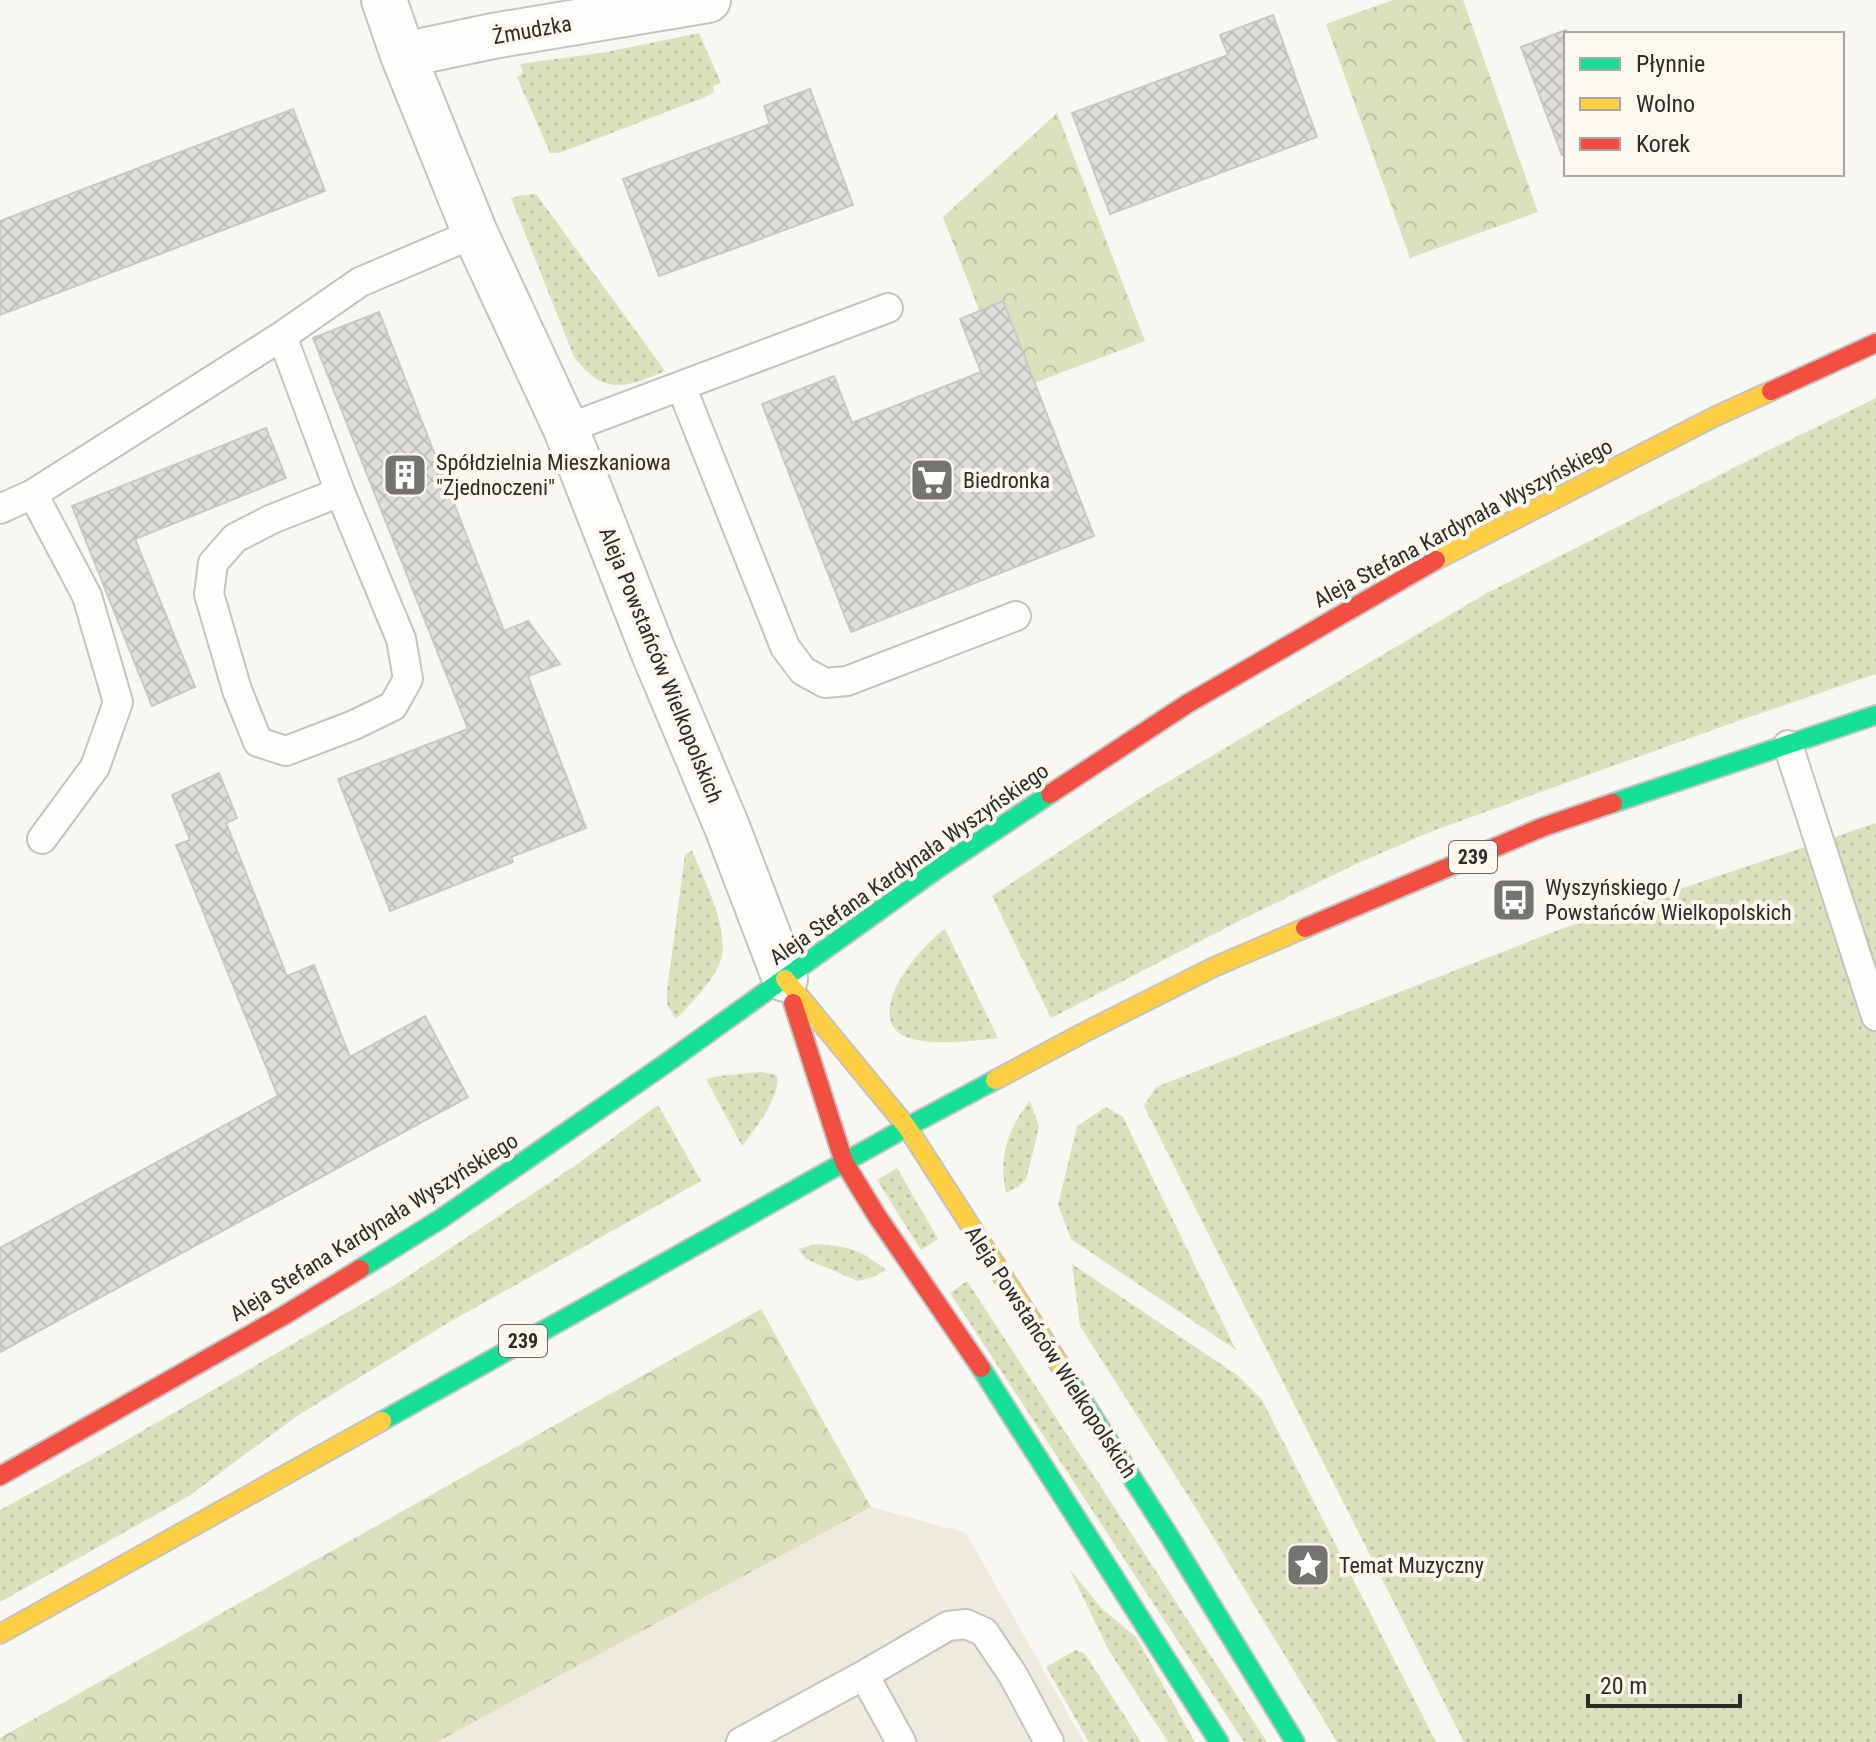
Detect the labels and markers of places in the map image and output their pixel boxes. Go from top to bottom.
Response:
place label: Spółdzielnia Mieszkaniowa "Zjednoczeni" [436,450,671,500]
building icon: Spółdzielnia Mieszkaniowa "Zjednoczeni" [381,451,429,499]
supermarket icon: Biedronka [908,456,956,504]
place label: Biedronka [963,468,1050,493]
place label: Wyszyńskiego / Powstańców Wielkopolskich [1545,875,1792,925]
bus stop icon: Wyszyńskiego / Powstańców Wielkopolskich [1490,876,1538,924]
place icon: Temat Muzyczny [1284,1541,1332,1589]
place label: Temat Muzyczny [1339,1553,1484,1578]

